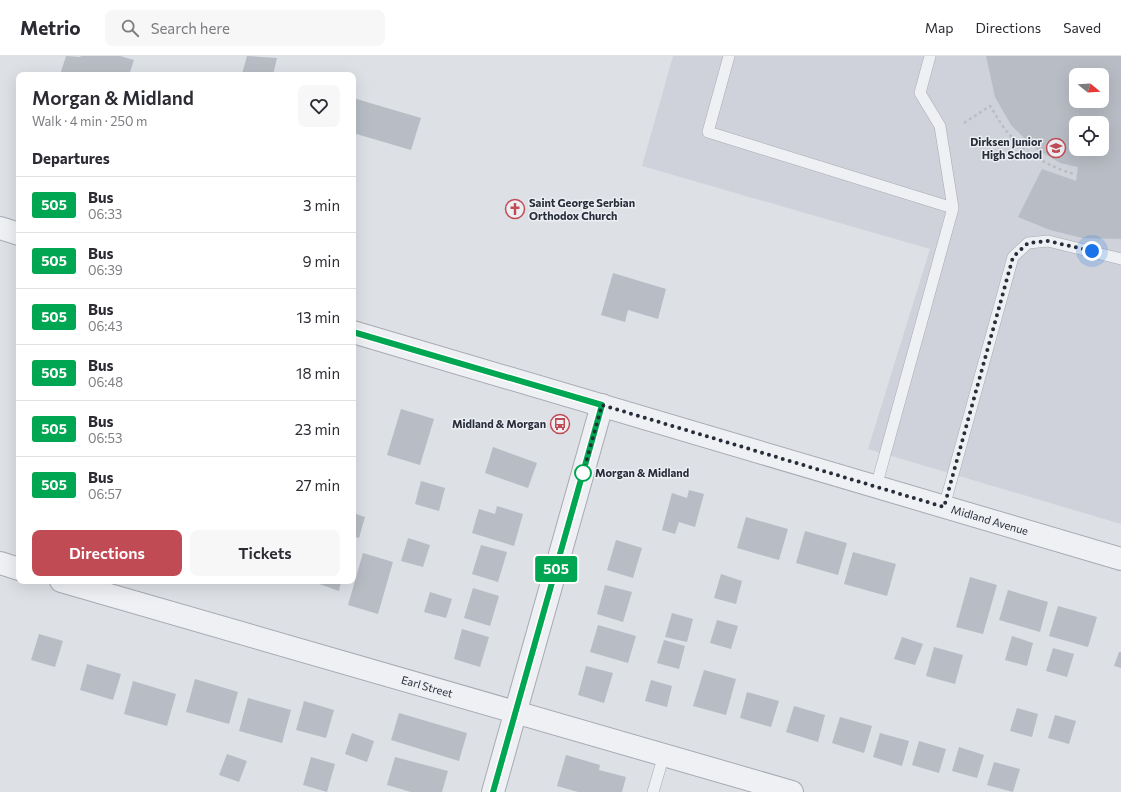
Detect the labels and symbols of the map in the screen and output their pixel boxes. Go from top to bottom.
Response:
north arrow [1069,68,1109,108]
place label: Dirksen Junior High School [970,135,1042,161]
school or university icon: Dirksen Junior High School [1045,137,1067,159]
place label: Saint George Serbian Orthodox Church [529,196,635,222]
church icon: Saint George Serbian Orthodox Church [504,198,526,220]
your location [1082,241,1102,261]
bus stop icon: Midland & Morgan [549,413,571,435]
place label: Midland & Morgan [452,417,546,430]
marker: Morgan & Midland [574,464,592,482]
place label: Morgan & Midland [595,466,689,479]
street label: Midland Avenue [950,502,1030,537]
line badge: 505 [533,556,579,582]
street label: Earl Street [400,673,455,700]

